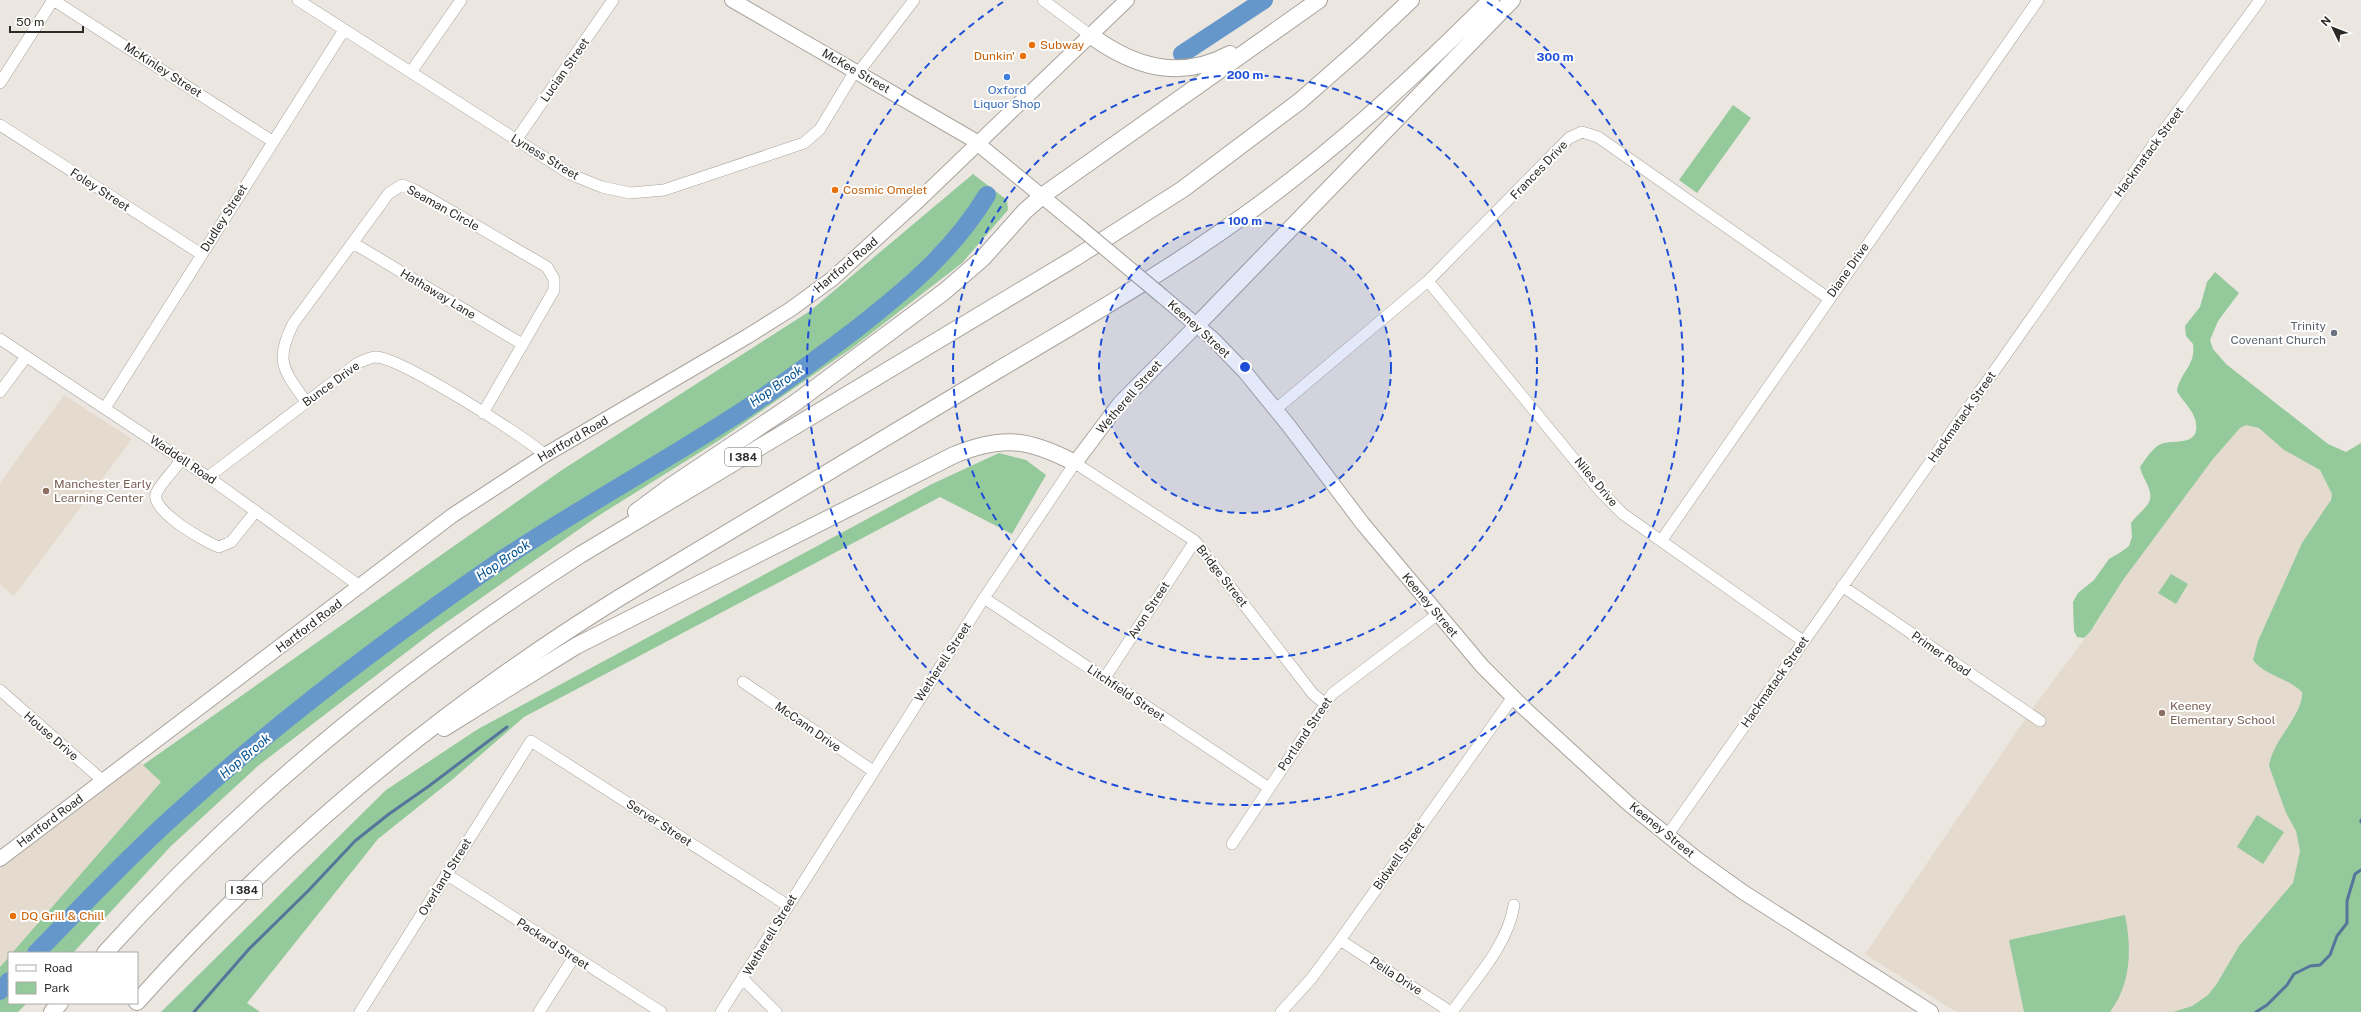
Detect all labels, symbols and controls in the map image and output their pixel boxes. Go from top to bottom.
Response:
scale bar [10,8,83,34]
north arrow [2313,8,2353,48]
text: N [2318,14,2333,28]
text: 50 m [16,15,44,29]
street label: Lucian Street [538,35,592,105]
place label: Subway [1040,38,1085,52]
street label: McKinley Street [122,40,205,100]
marker: Subway [1027,40,1037,50]
street label: McKee Street [819,46,893,96]
place label: Dunkin' [974,49,1015,63]
text: 300 m [1537,50,1574,64]
marker: Dunkin' [1018,51,1028,61]
text: 200 m [1227,68,1263,82]
marker: Oxford Liquor Shop [1002,72,1012,82]
place label: Oxford Liquor Shop [973,83,1041,111]
street label: Hackmatack Street [2112,104,2187,200]
street label: Lyness Street [509,131,582,183]
street label: Frances Drive [1508,138,1571,202]
street label: Foley Street [68,166,133,215]
street label: Dudley Street [198,181,250,254]
street label: Seaman Circle [404,182,482,234]
place label: Cosmic Omelet [843,183,928,197]
marker: Cosmic Omelet [830,185,840,195]
text: 100 m [1228,214,1262,228]
street label: Hartford Road [811,234,881,296]
street label: Diane Drive [1824,240,1872,300]
street label: Hathaway Lane [398,266,478,322]
street label: Keeney Street [1165,297,1233,361]
place label: Trinity Covenant Church [2230,319,2327,347]
marker: Trinity Covenant Church [2329,328,2339,338]
street label: Wetherell Street [1093,357,1165,436]
street label: Bunce Drive [300,359,362,409]
centre of rings [1238,360,1252,374]
water label: Hop Brook [747,362,805,410]
street label: Hackmatack Street [1925,368,1999,465]
street label: Hartford Road [535,413,611,465]
street label: Waddell Road [147,433,219,487]
road number: I 384 [725,448,761,466]
street label: Niles Drive [1571,455,1621,510]
place label: Manchester Early Learning Center [54,477,152,505]
marker: Manchester Early Learning Center [41,486,51,496]
water label: Hop Brook [473,537,533,583]
street label: Bridge Street [1193,542,1251,610]
street label: Keeney Street [1399,570,1461,640]
street label: Avon Street [1125,578,1173,641]
street label: Hartford Road [273,597,345,655]
street label: Wetherell Street [912,619,974,705]
street label: Primer Road [1909,629,1973,679]
street label: Hackmatack Street [1738,633,1812,730]
street label: Litchfield Street [1085,662,1168,724]
street label: Portland Street [1275,694,1335,773]
street label: McCann Drive [772,699,844,755]
place label: Keeney Elementary School [2170,699,2276,727]
marker: Keeney Elementary School [2157,708,2167,718]
street label: House Drive [21,709,81,763]
water label: Hop Brook [217,731,273,781]
street label: Hartford Road [14,792,86,850]
street label: Server Street [624,797,695,849]
street label: Keeney Street [1627,800,1698,861]
street label: Bidwell Street [1371,819,1428,892]
street label: Overland Street [416,835,475,918]
road number: I 384 [226,881,262,899]
street label: Wetherell Street [740,892,800,978]
place label: DQ Grill & Chill [21,909,105,923]
marker: DQ Grill & Chill [8,911,18,921]
street label: Packard Street [514,915,592,973]
legend [8,952,138,1004]
street label: Peila Drive [1367,954,1425,998]
text: Road [44,961,72,975]
text: Park [44,981,70,995]

